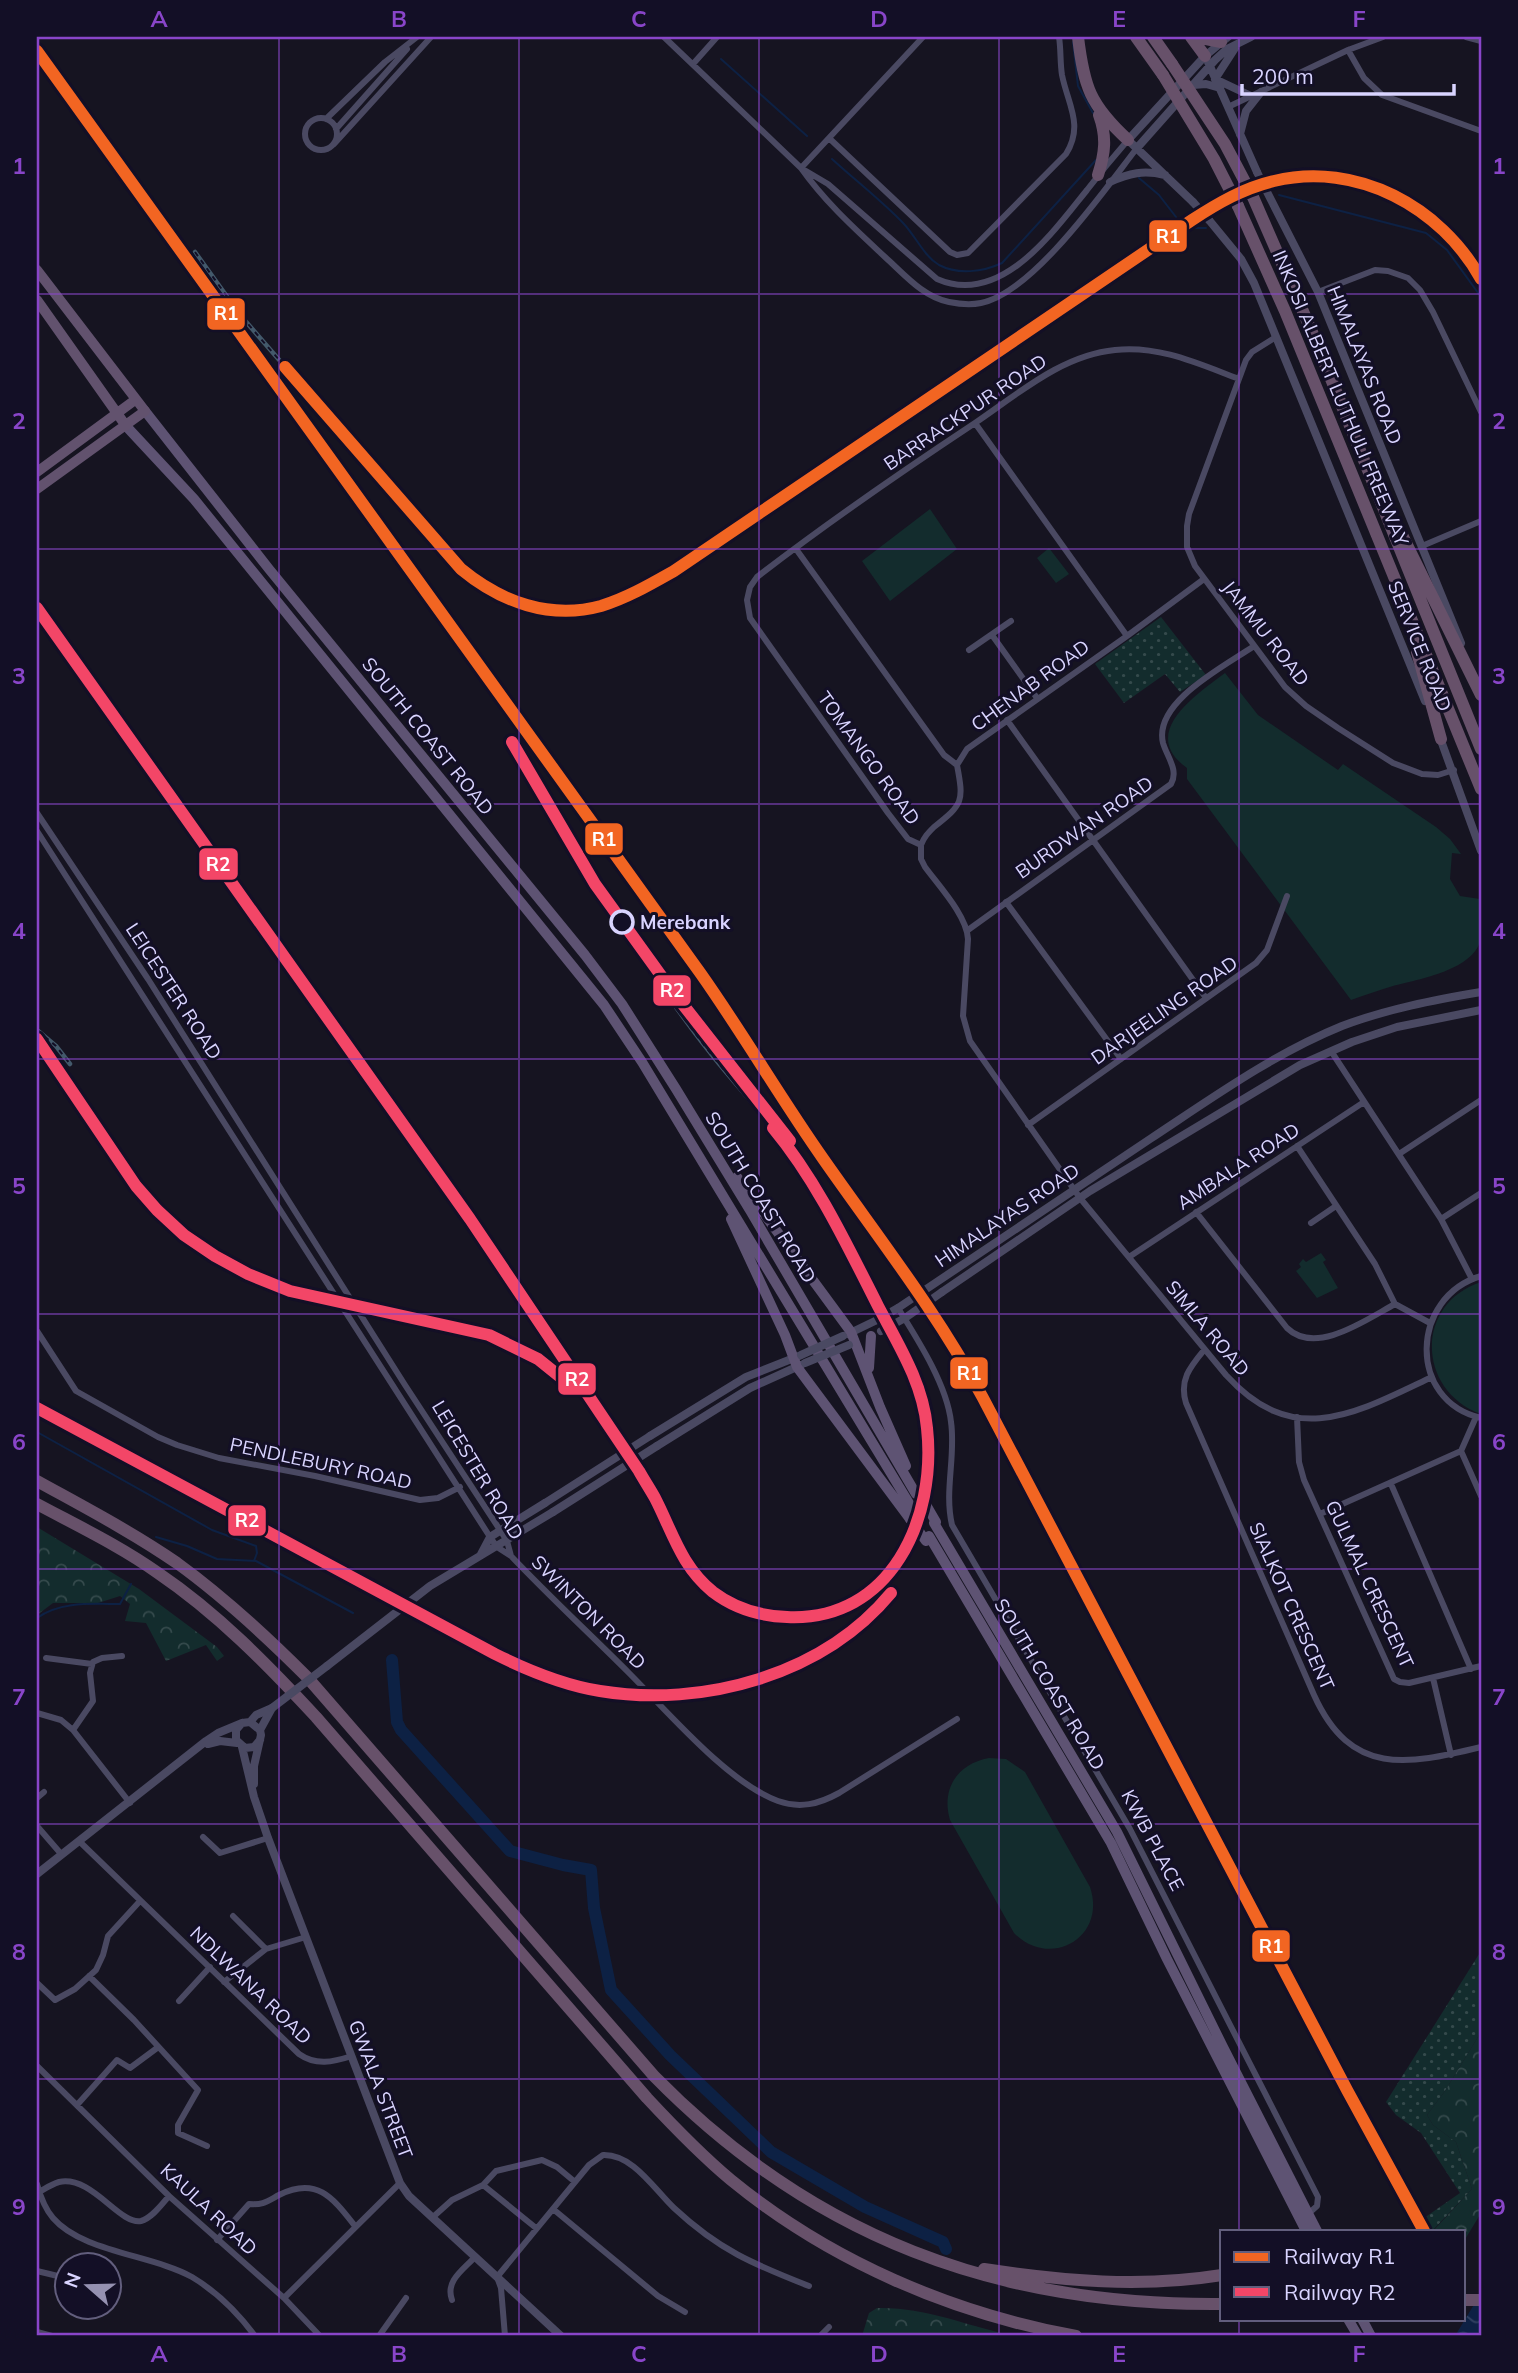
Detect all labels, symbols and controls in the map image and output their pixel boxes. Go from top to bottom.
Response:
text: A [150,4,168,33]
text: B [391,4,407,33]
text: C [631,4,647,33]
text: D [870,4,888,33]
text: E [1112,4,1126,33]
text: F [1352,4,1366,33]
scale bar [1242,52,1453,96]
text: 200 m [1252,63,1314,89]
text: 1 [12,151,26,180]
text: 1 [1492,151,1506,180]
line badge: R1 [1148,219,1188,253]
text: R1 [1156,224,1180,248]
street label: INKOSI ALBERT LUTHULI FREEWAY [1268,247,1415,550]
street label: HIMALAYAS ROAD [1322,282,1408,448]
line badge: R1 [206,297,246,331]
text: R1 [214,301,238,325]
street label: BARRACKPUR ROAD [879,348,1051,476]
text: 2 [12,406,26,435]
text: 2 [1492,406,1506,435]
street label: JAMMU ROAD [1217,575,1315,691]
street label: SERVICE ROAD [1383,577,1457,715]
street label: CHENAB ROAD [966,634,1094,736]
street label: SOUTH COAST ROAD [357,652,499,820]
text: 3 [12,661,26,690]
text: 3 [1492,661,1506,690]
street label: TOMANGO ROAD [813,687,925,829]
street label: BURDWAN ROAD [1010,771,1158,883]
line badge: R1 [584,822,624,856]
text: R1 [592,827,616,851]
line badge: R2 [198,847,239,881]
text: R2 [206,852,230,876]
marker: Merebank [610,910,634,934]
place label: Merebank [640,910,731,934]
text: 4 [12,916,26,945]
text: 4 [1492,916,1506,945]
street label: LEICESTER ROAD [121,918,227,1064]
street label: DARJEELING ROAD [1086,950,1242,1070]
line badge: R2 [652,974,692,1007]
text: R2 [660,978,684,1002]
street label: SOUTH COAST ROAD [700,1107,822,1287]
street label: AMBALA ROAD [1172,1117,1304,1215]
street label: HIMALAYAS ROAD [930,1158,1084,1272]
text: 5 [12,1171,26,1200]
text: 5 [1492,1171,1506,1200]
street label: SIMLA ROAD [1161,1275,1255,1381]
line badge: R1 [949,1356,989,1390]
text: R1 [957,1361,981,1385]
line badge: R2 [557,1362,597,1396]
text: R2 [565,1367,589,1391]
street label: LEICESTER ROAD [427,1396,529,1544]
text: 6 [12,1427,26,1456]
text: 6 [1492,1427,1506,1456]
street label: PENDLEBURY ROAD [228,1432,414,1494]
street label: GULMAL CRESCENT [1321,1496,1420,1672]
line badge: R2 [227,1504,267,1537]
text: R2 [235,1508,259,1532]
street label: SIALKOT CRESCENT [1244,1518,1340,1694]
street label: SWINTON ROAD [527,1550,651,1674]
street label: SOUTH COAST ROAD [989,1594,1111,1774]
text: 7 [12,1682,26,1711]
text: 7 [1492,1682,1506,1711]
street label: KWB PLACE [1116,1785,1190,1895]
street label: NDLWANA ROAD [185,1921,317,2049]
line badge: R1 [1251,1929,1291,1963]
text: R1 [1259,1934,1283,1958]
text: 8 [12,1937,26,1966]
text: 8 [1492,1937,1506,1966]
street label: GWALA STREET [344,2016,419,2162]
street label: KAULA ROAD [156,2158,262,2260]
text: 9 [12,2192,26,2221]
text: 9 [1492,2192,1506,2221]
legend [1220,2230,1466,2320]
text: Railway R1 [1284,2243,1395,2269]
north arrow [52,2250,122,2320]
text: N [58,2269,86,2291]
text: Railway R2 [1284,2279,1395,2305]
text: A [150,2339,168,2368]
text: B [391,2339,407,2368]
text: C [631,2339,647,2368]
text: D [870,2339,888,2368]
text: E [1112,2339,1126,2368]
text: F [1352,2339,1366,2368]

